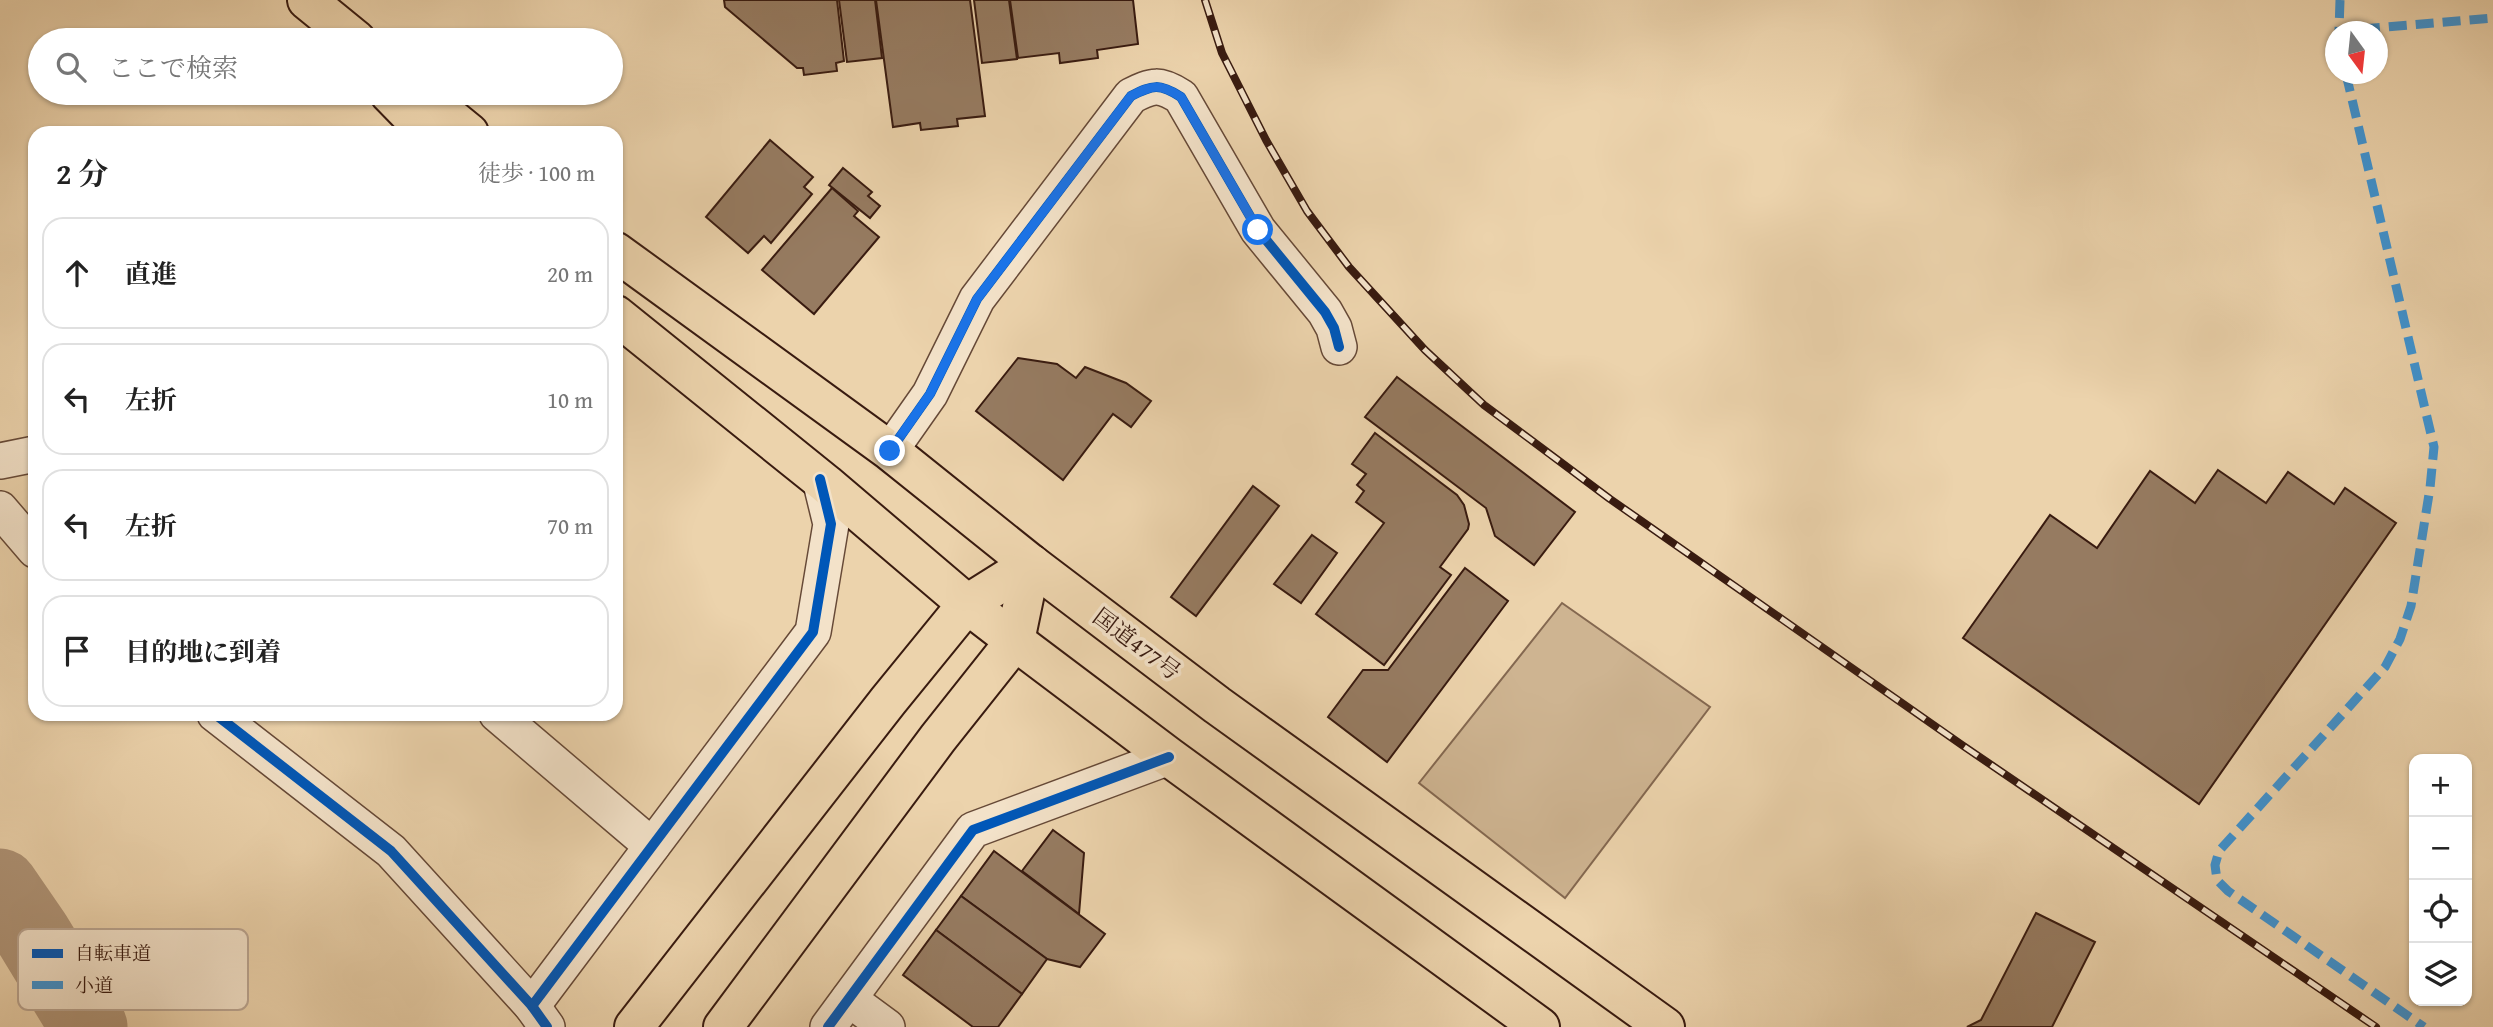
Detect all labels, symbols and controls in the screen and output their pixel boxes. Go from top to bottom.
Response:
north arrow [2325,21,2388,84]
search box [28,28,623,105]
icon: search [52,48,90,86]
text: ここで検索 [108,48,238,87]
text: 2 分 [56,151,108,195]
text: 徒歩 · 100 m [478,156,595,189]
route start [1242,214,1273,245]
icon: ahead [58,254,96,292]
text: 直進 [125,254,177,293]
text: 20 m [547,257,593,290]
icon: left [58,380,96,418]
text: 左折 [125,380,177,419]
text: 10 m [547,383,593,416]
route end [874,435,905,466]
icon: left [58,506,96,544]
text: 左折 [125,506,177,545]
text: 70 m [547,509,593,542]
street label: 国道477号 [1087,600,1188,688]
icon: arrive [58,632,96,670]
text: 目的地に到着 [125,632,281,671]
map controls [2409,754,2472,1006]
button: + [2409,754,2472,817]
button: − [2409,817,2472,880]
button: locate [2409,880,2472,943]
legend [18,929,248,1010]
text: 自転車道 [75,939,151,967]
button: layers [2409,943,2472,1006]
text: 小道 [75,971,113,999]

